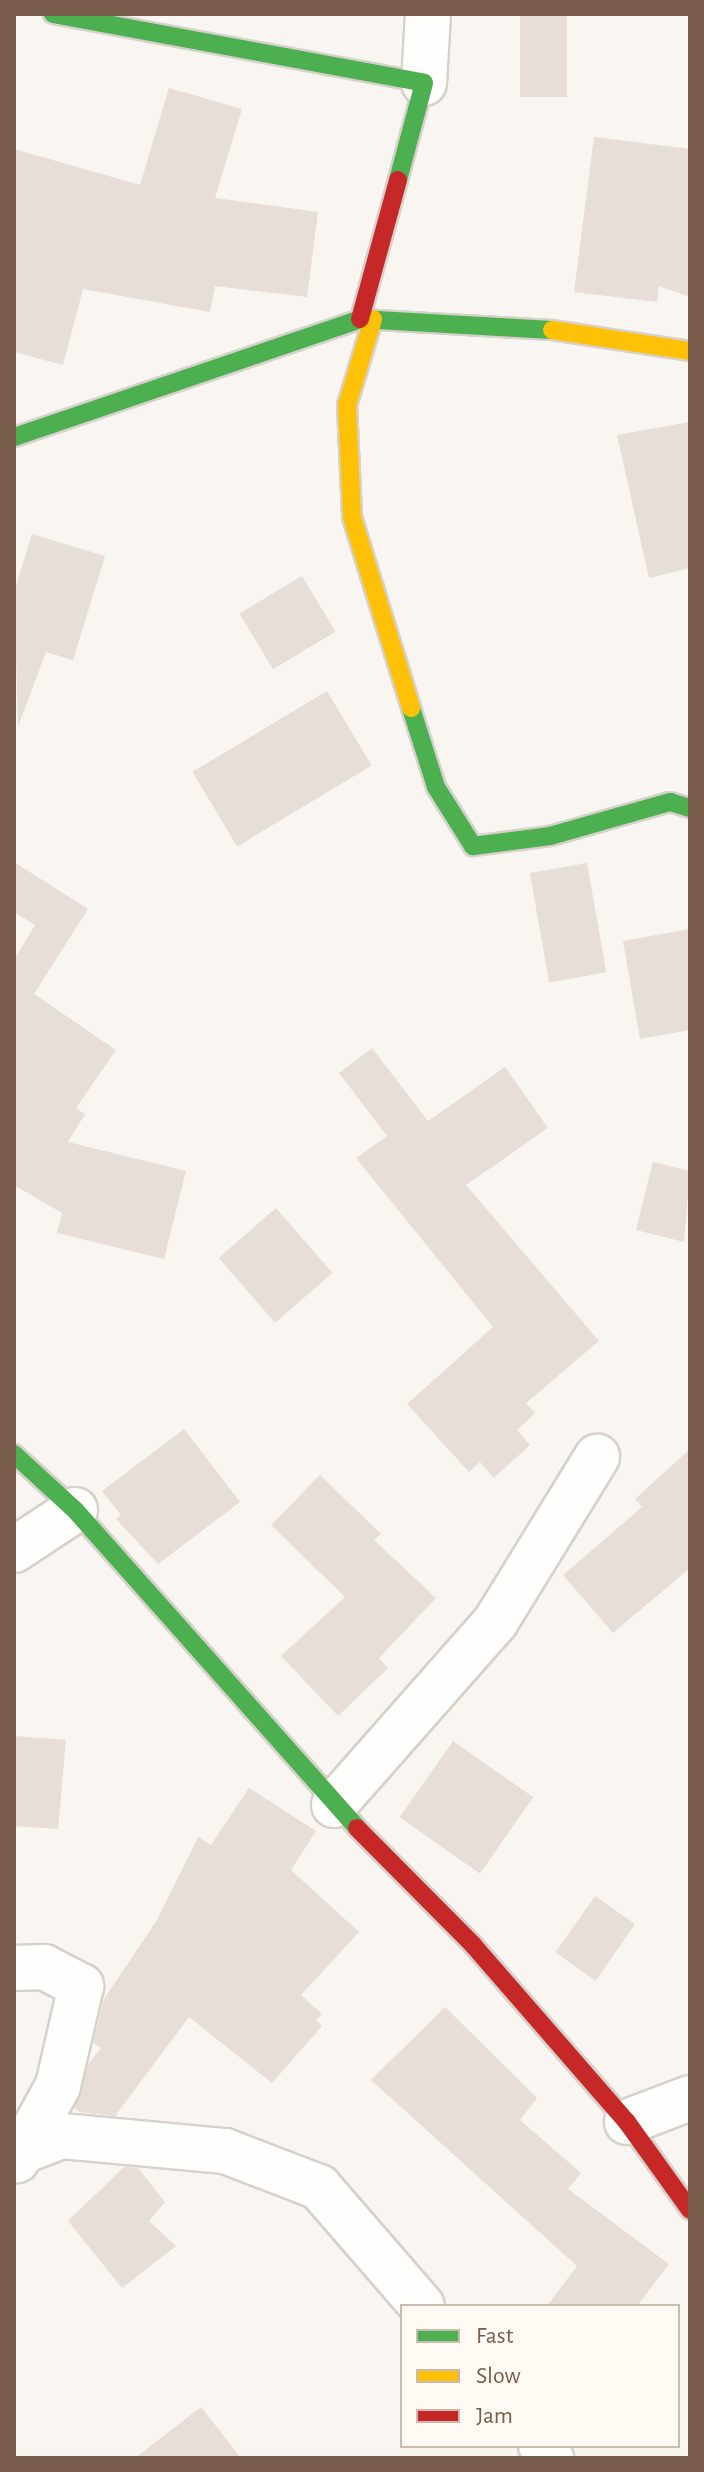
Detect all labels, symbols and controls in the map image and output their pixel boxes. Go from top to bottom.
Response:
legend [400,2304,680,2448]
text: Fast [476,2324,513,2348]
text: Slow [476,2364,521,2388]
text: Jam [476,2404,513,2428]

